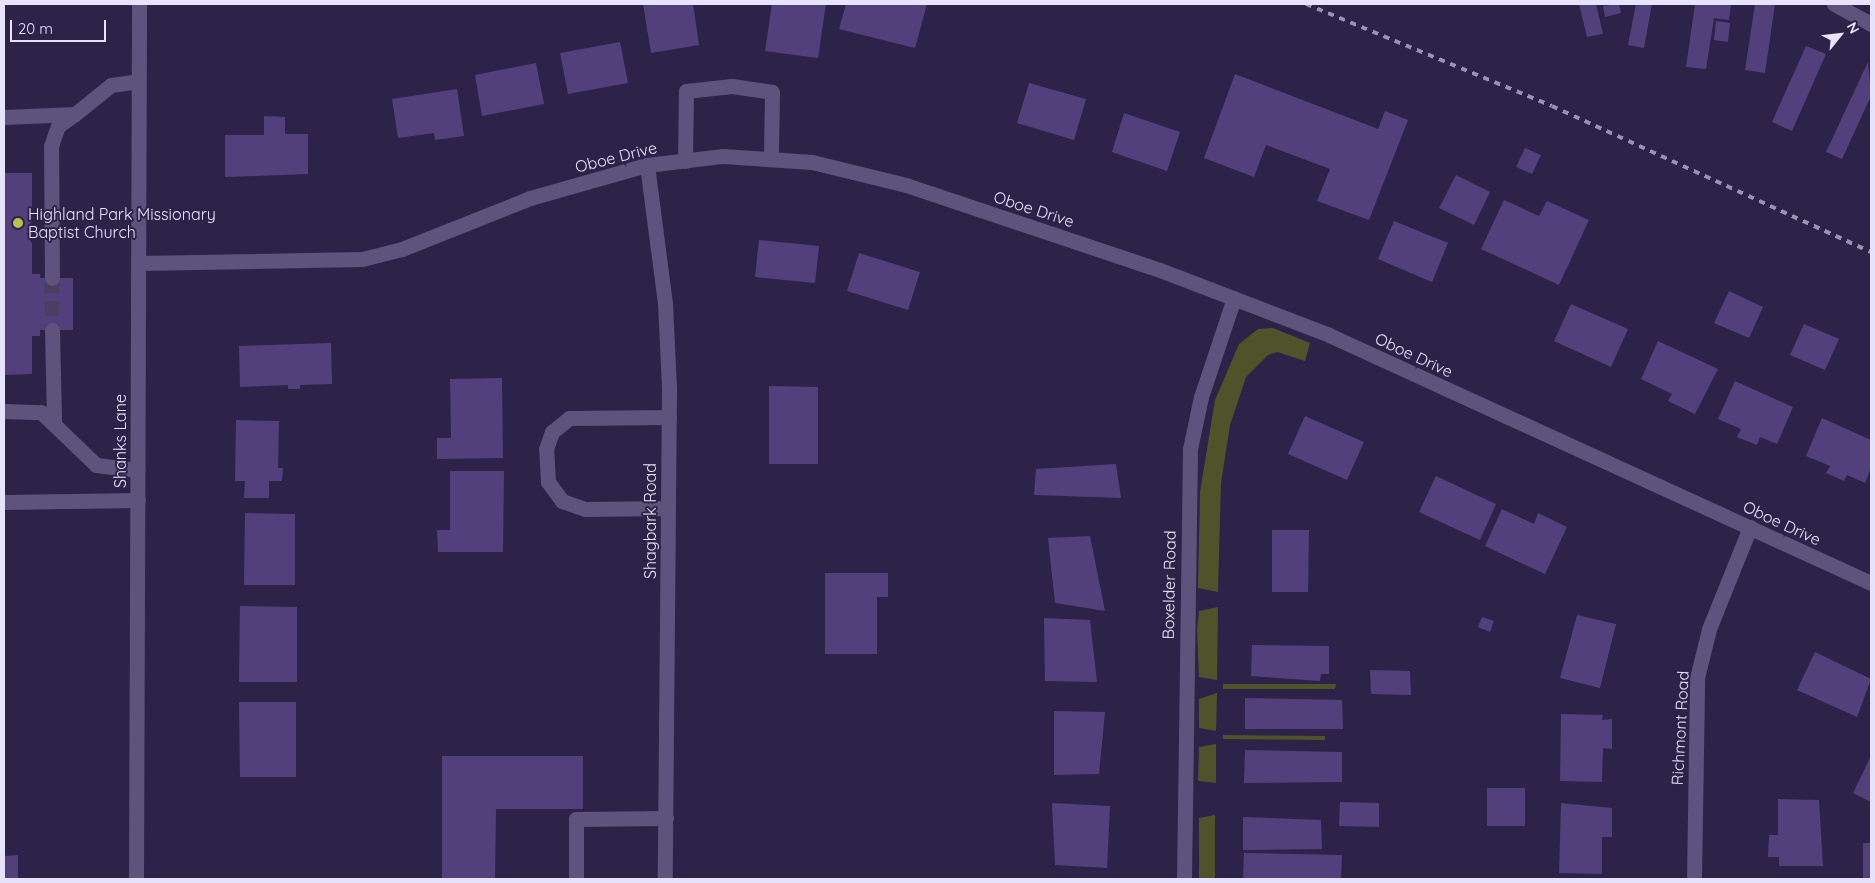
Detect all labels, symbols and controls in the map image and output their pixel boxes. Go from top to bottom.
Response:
scale bar [12,10,109,42]
north arrow [1815,10,1865,60]
text: 20 m [18,19,53,38]
text: N [1843,19,1863,37]
street label: Oboe Drive [573,138,659,176]
street label: Oboe Drive [991,187,1077,231]
place label: Highland Park Missionary Baptist Church [28,204,216,242]
marker: Highland Park Missionary Baptist Church [12,217,24,229]
street label: Oboe Drive [1372,329,1456,381]
street label: Shanks Lane [110,394,130,488]
street label: Shagbark Road [640,463,660,579]
street label: Oboe Drive [1740,497,1824,549]
street label: Boxelder Road [1158,530,1180,640]
street label: Richmont Road [1667,670,1693,786]

